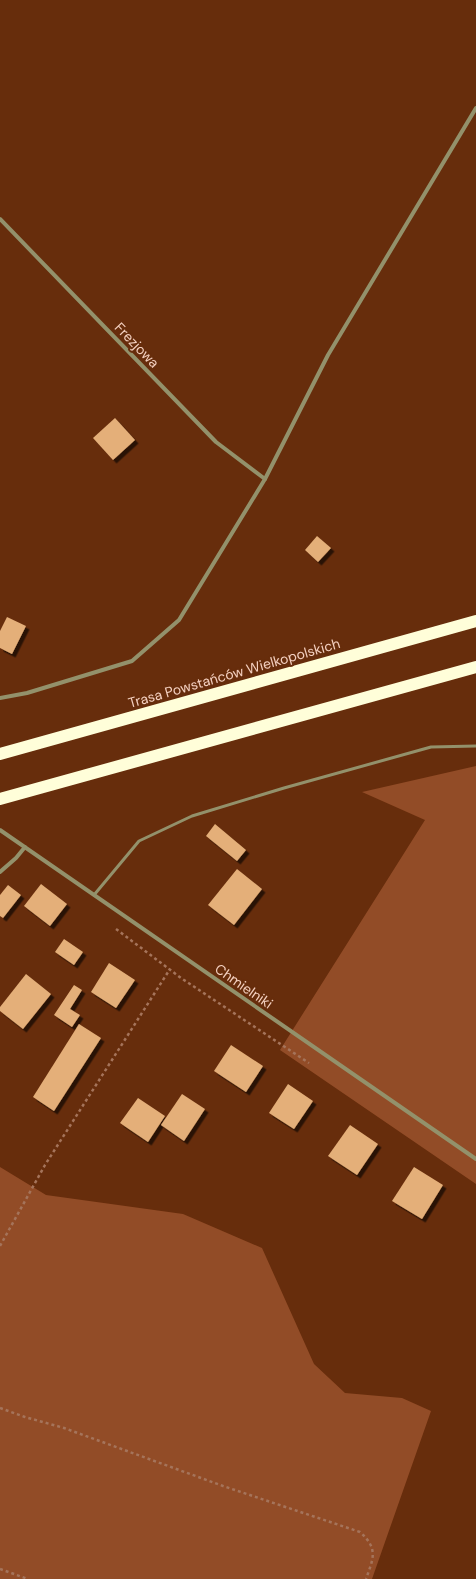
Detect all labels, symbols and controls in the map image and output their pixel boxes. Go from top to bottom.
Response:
street label: Frezjowa [111,319,163,371]
street label: Trasa Powstańców Wielkopolskich [126,634,342,712]
street label: Chmielniki [211,959,277,1013]

